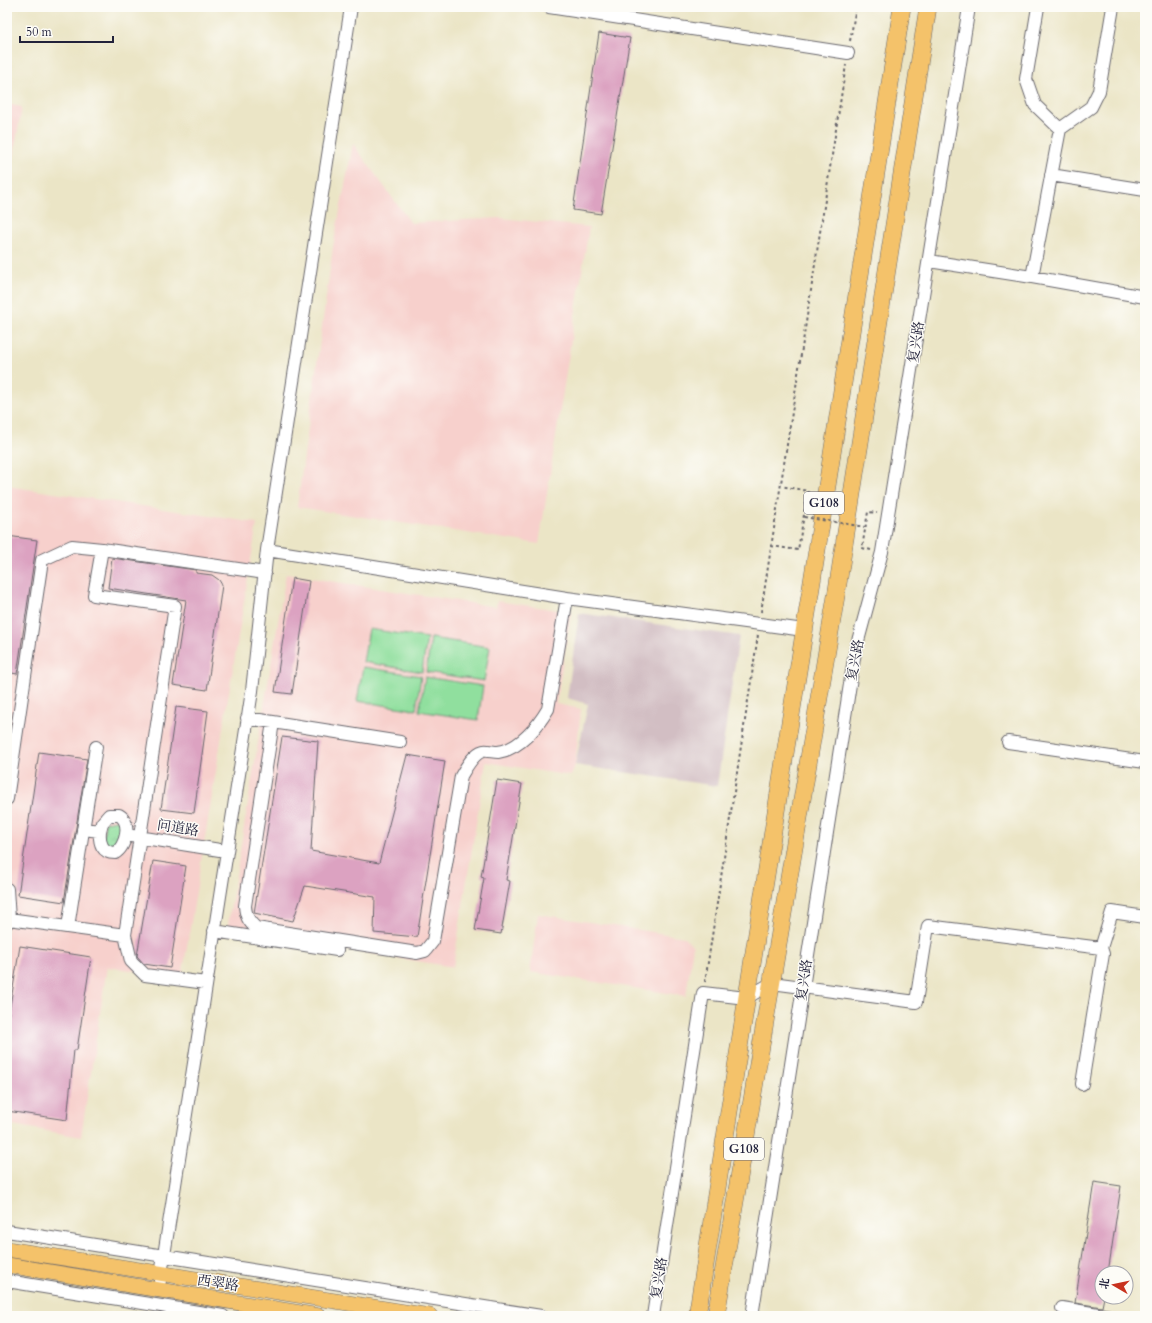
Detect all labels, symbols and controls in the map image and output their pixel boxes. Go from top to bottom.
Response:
scale bar [20,18,113,44]
text: 50 m [26,24,53,40]
street label: 复兴路 [903,320,929,364]
road number: G108 [804,492,844,514]
street label: 复兴路 [842,638,868,682]
street label: 问道路 [156,815,200,841]
street label: 复兴路 [791,958,817,1002]
road number: G108 [724,1138,764,1160]
street label: 复兴路 [646,1256,672,1300]
north arrow [1094,1265,1134,1305]
street label: 西翠路 [196,1270,240,1296]
text: 北 [1096,1277,1113,1290]

